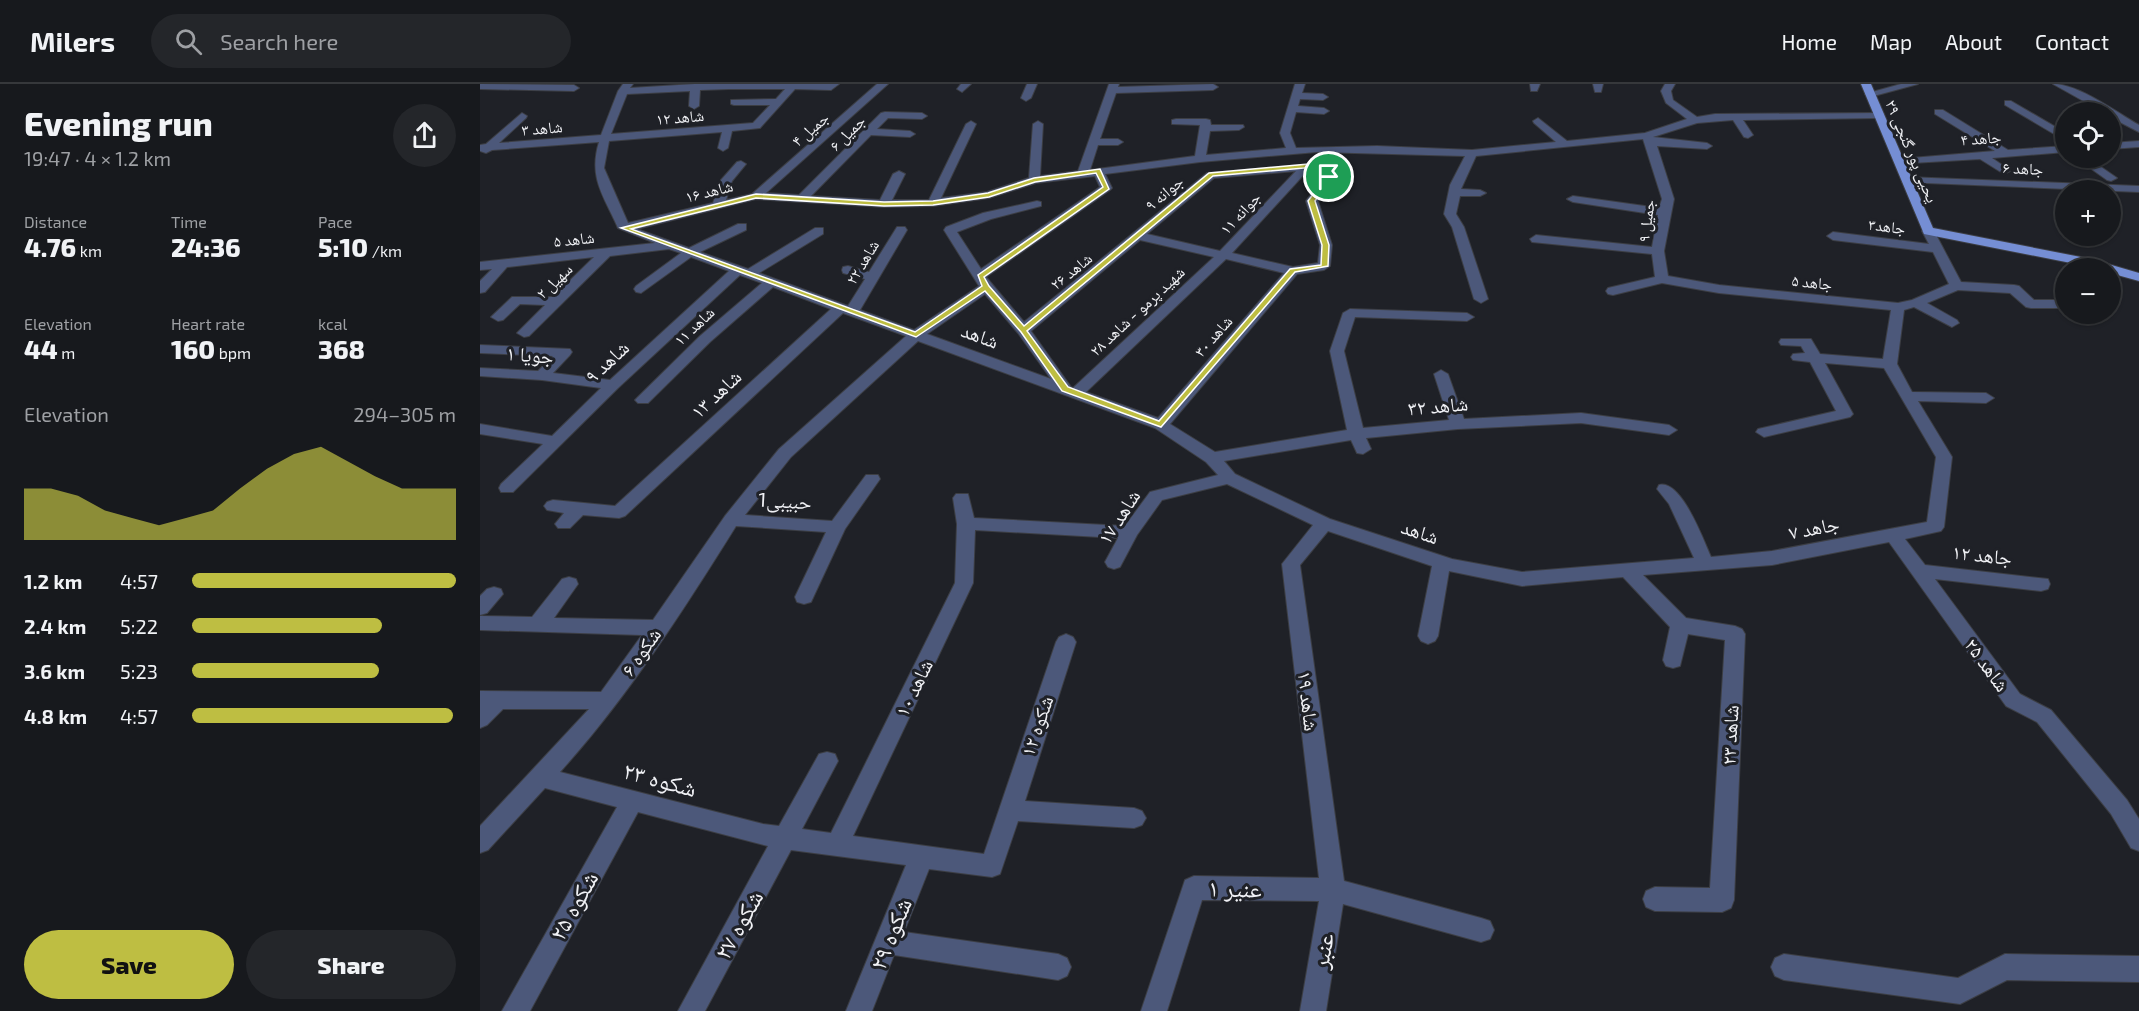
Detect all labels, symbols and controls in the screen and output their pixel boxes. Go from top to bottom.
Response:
search box [151,14,571,68]
text: Milers [30,24,115,58]
icon: search [172,25,205,58]
text: Search here [220,28,338,54]
text: Home [1781,29,1837,54]
text: Map [1870,29,1912,54]
text: About [1945,29,2002,54]
text: Contact [2035,29,2109,54]
street label: یحیی پور گنجی ۲۹ [1880,96,1943,206]
map controls [2055,102,2121,324]
button: locate [2055,102,2121,168]
text: Evening run [24,103,213,143]
button: share [393,104,456,167]
street label: شاهد ۱۲ [655,105,705,128]
street label: جمیل ۴ [787,107,833,151]
street label: جمیل ۶ [825,111,870,156]
street label: شاهد ۳ [521,116,563,139]
street label: جاهد ۴ [1960,127,2002,149]
text: 19:47 · 4 × 1.2 km [24,146,171,170]
pin [1303,151,1354,202]
street label: جاهد ۶ [2002,157,2044,178]
icon: arrive [1312,160,1345,193]
street label: جوانه ۹ [1141,171,1187,215]
street label: شاهد ۱۶ [683,175,735,206]
button: + [2055,180,2121,246]
street label: جوانه ۱۱ [1215,188,1265,238]
street label: جمیل ۹ [1633,198,1660,244]
text: Distance [24,212,87,231]
text: Time [171,212,207,231]
text: Pace [318,212,352,231]
street label: جاهد۳ [1867,214,1907,237]
street label: شاهد ۵ [553,227,595,250]
text: 4.76 [24,231,76,262]
text: 24:36 [171,231,241,262]
text: 5:10 [318,231,368,262]
street label: شاهد ۲۲ [841,236,882,287]
text: km [76,241,102,260]
text: /km [368,241,402,260]
street label: شاهد ۲۶ [1046,248,1095,293]
button: − [2055,258,2121,324]
street label: سهیل ۲ [532,259,577,304]
street label: شهید پرمو - شاهد ۲۸ [1085,262,1189,360]
street label: جاهد ۵ [1791,270,1833,293]
street label: شاهد ۱۱ [670,302,718,349]
street label: شاهد ۳۰ [1190,311,1236,360]
text: Elevation [24,314,92,333]
text: Heart rate [171,314,245,333]
text: kcal [318,314,347,333]
street label: شاهد [958,317,1002,353]
text: 44 [24,333,58,364]
text: 160 [171,333,215,364]
text: 368 [318,333,365,364]
street label: شاهد ۹ [579,335,633,388]
street label: جویا ۱ [505,340,555,368]
text: m [58,343,75,362]
text: bpm [215,343,251,362]
street label: شاهد ۱۳ [685,364,746,423]
street label: شاهد ۳۲ [1407,390,1469,420]
text: Elevation [24,402,109,426]
text: 294–305 m [353,402,456,426]
street label: شاهد ۱۷ [1092,485,1145,548]
street label: حبیبی1 [758,487,813,514]
street label: جاهد ۷ [1787,510,1841,544]
street label: شاهد [1399,514,1442,548]
street label: جاهد ۱۲ [1951,539,2013,569]
text: 1.2 km [24,569,82,593]
text: 4:57 [120,569,158,593]
text: 2.4 km [24,614,86,638]
text: 5:22 [120,614,158,638]
street label: شکوه ۶ [615,623,665,680]
street label: شاهد ۲۵ [1960,633,2015,696]
street label: شاهد ۱۰ [889,655,937,720]
text: 3.6 km [24,659,85,683]
text: 5:23 [120,659,158,683]
street label: شاهد ۱۹ [1293,669,1325,732]
street label: شکوه ۱۲ [1015,692,1058,759]
text: 4.8 km [24,704,87,728]
text: 4:57 [120,704,158,728]
street label: شاهد ۲۳ [1715,704,1743,766]
street label: شکوه ۲۳ [621,755,700,802]
street label: شکوه ۲۵ [542,866,603,945]
street label: عنیر ۱ [1208,873,1262,903]
street label: شکوه ۲۷ [707,885,768,964]
street label: شکوه ۲۹ [862,893,917,974]
button: Save [24,930,234,999]
button: Share [246,930,456,999]
street label: عنبر [1304,931,1340,972]

